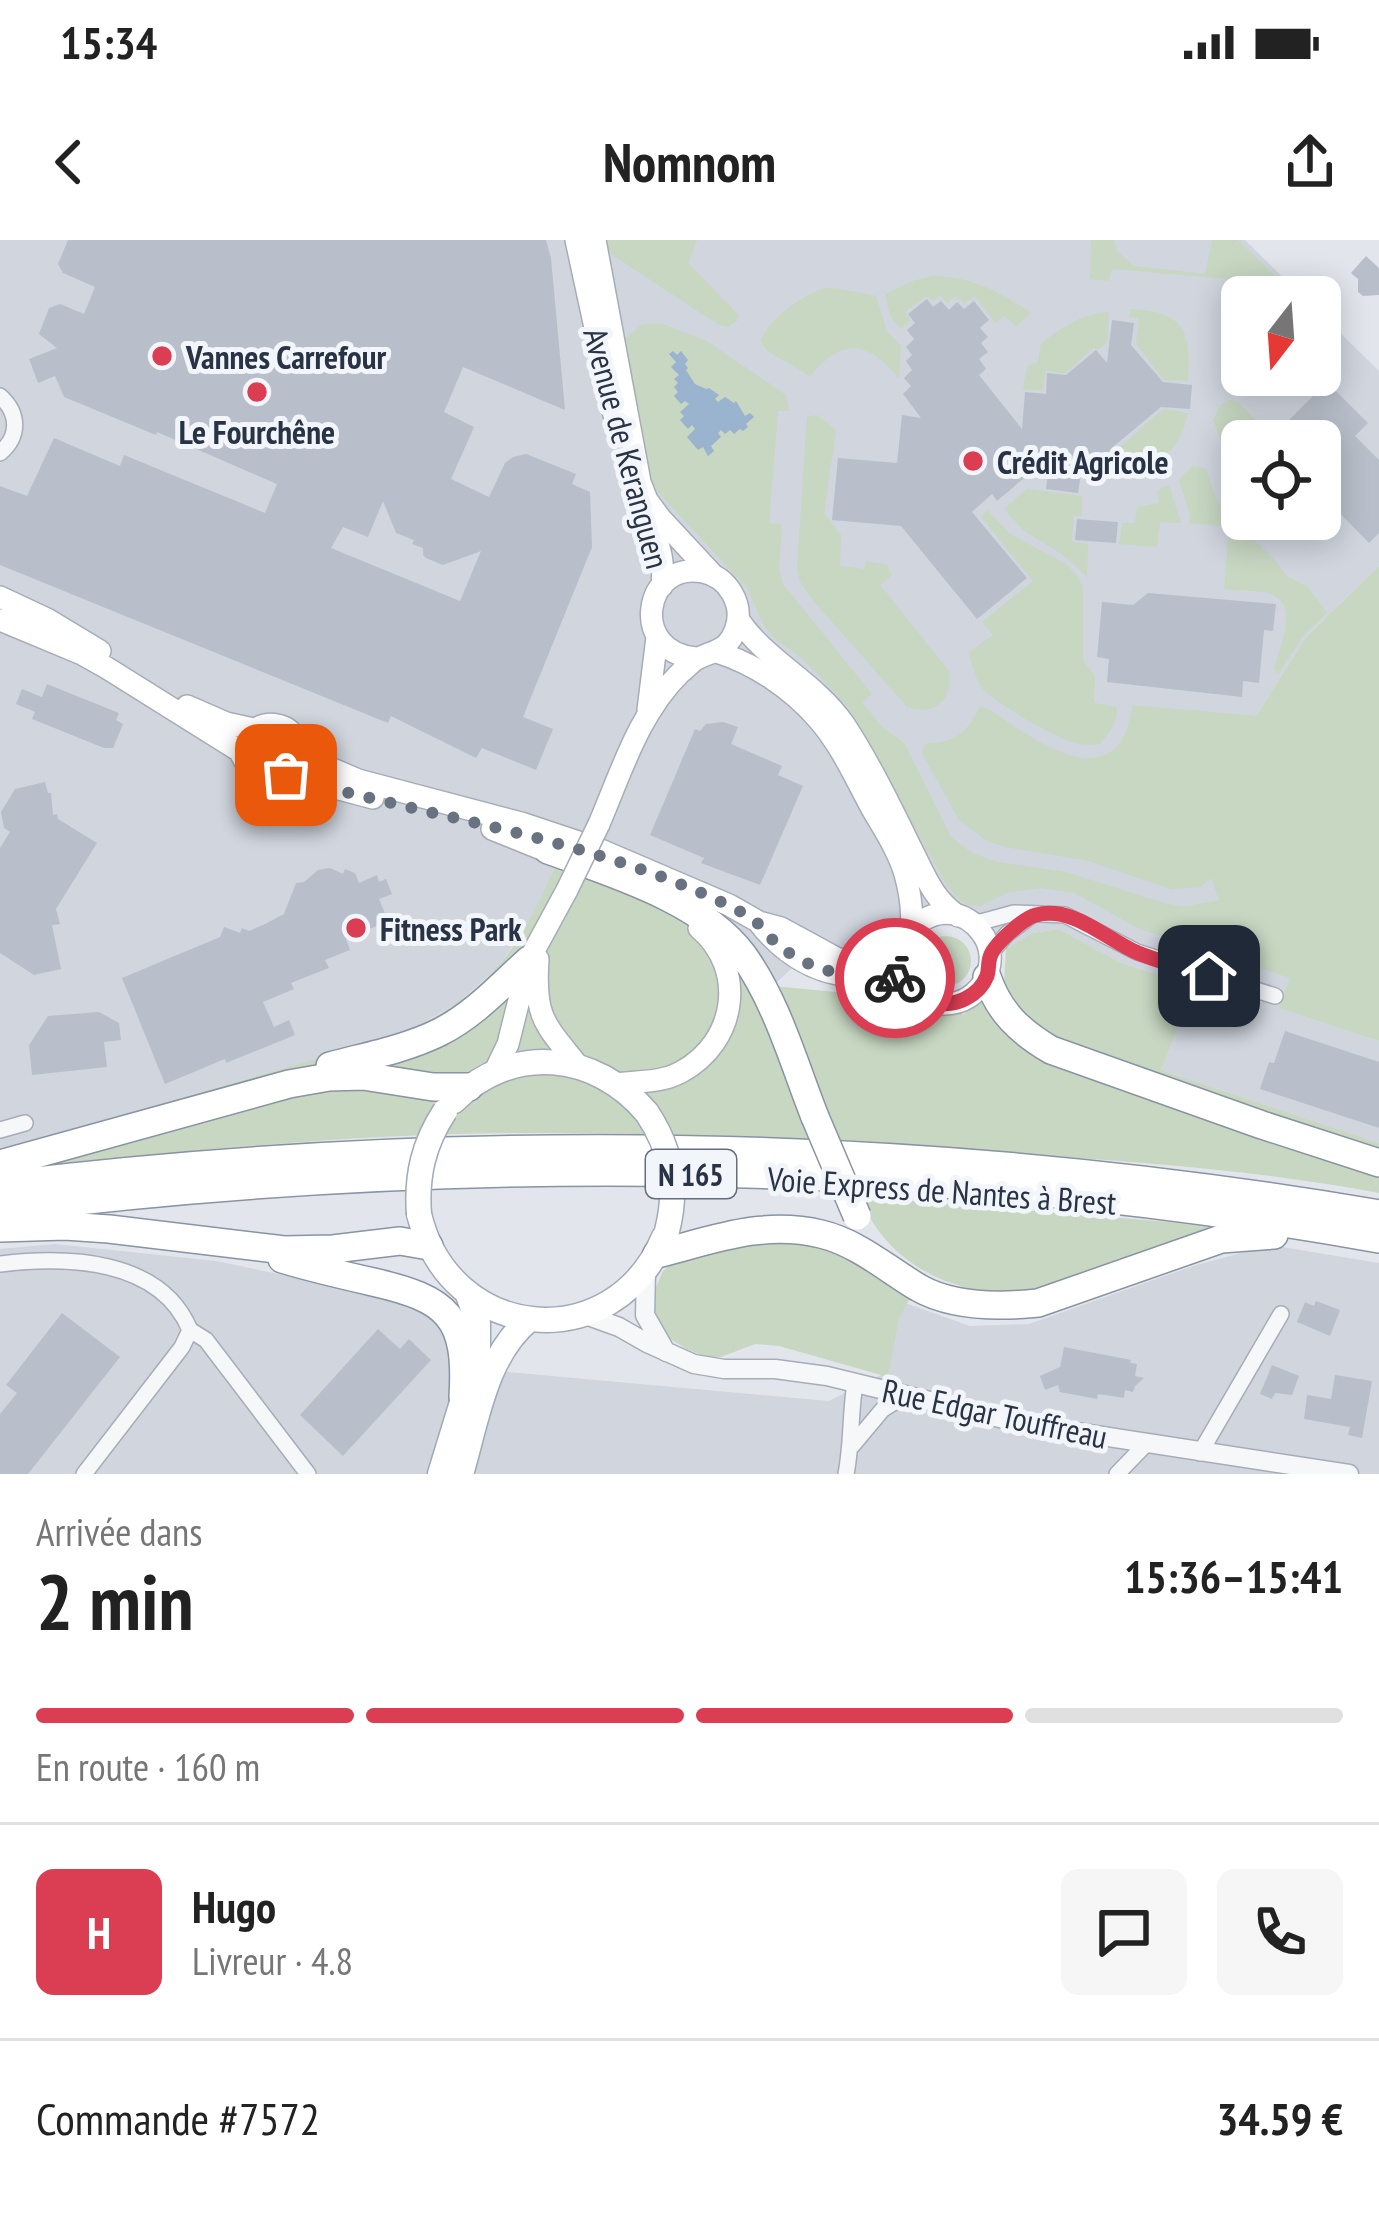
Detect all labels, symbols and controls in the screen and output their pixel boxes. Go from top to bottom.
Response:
text: 15:34 [60,13,157,71]
text: Nomnom [603,127,776,197]
icon: back [36,129,102,195]
icon: share [1277,129,1343,195]
north arrow [1221,276,1341,396]
map controls [1221,276,1341,540]
street label: Avenue de Keranguen [574,323,680,573]
place label: Vannes Carrefour [185,335,386,378]
marker: Vannes Carrefour [149,343,175,369]
marker: Le Fourchêne [244,379,270,405]
place label: Le Fourchêne [179,410,335,453]
button: locate [1221,420,1341,540]
place label: Crédit Agricole [997,440,1169,483]
marker: Crédit Agricole [960,448,986,474]
pin [235,724,337,826]
icon: bag [253,742,319,808]
place label: Fitness Park [380,907,522,950]
marker: Fitness Park [343,915,369,941]
courier [835,918,955,1038]
pin [1158,925,1260,1027]
icon: home [1176,943,1242,1009]
icon: bike [862,945,928,1011]
road number: N 165 [646,1150,736,1198]
street label: Voie Express de Nantes à Brest [765,1156,1118,1224]
street label: Rue Edgar Touffreau [879,1368,1111,1458]
text: Arrivée dans [36,1506,202,1557]
text: 15:36–15:41 [1124,1547,1343,1605]
text: 2 min [36,1551,194,1652]
text: En route · 160 m [36,1741,260,1792]
button: chat [1061,1869,1187,1995]
button: phone [1217,1869,1343,1995]
text: Hugo [192,1877,276,1935]
text: H [87,1903,111,1961]
text: Livreur · 4.8 [192,1935,353,1986]
text: Commande #7572 [36,2089,320,2147]
text: 34.59 € [1217,2089,1343,2147]

